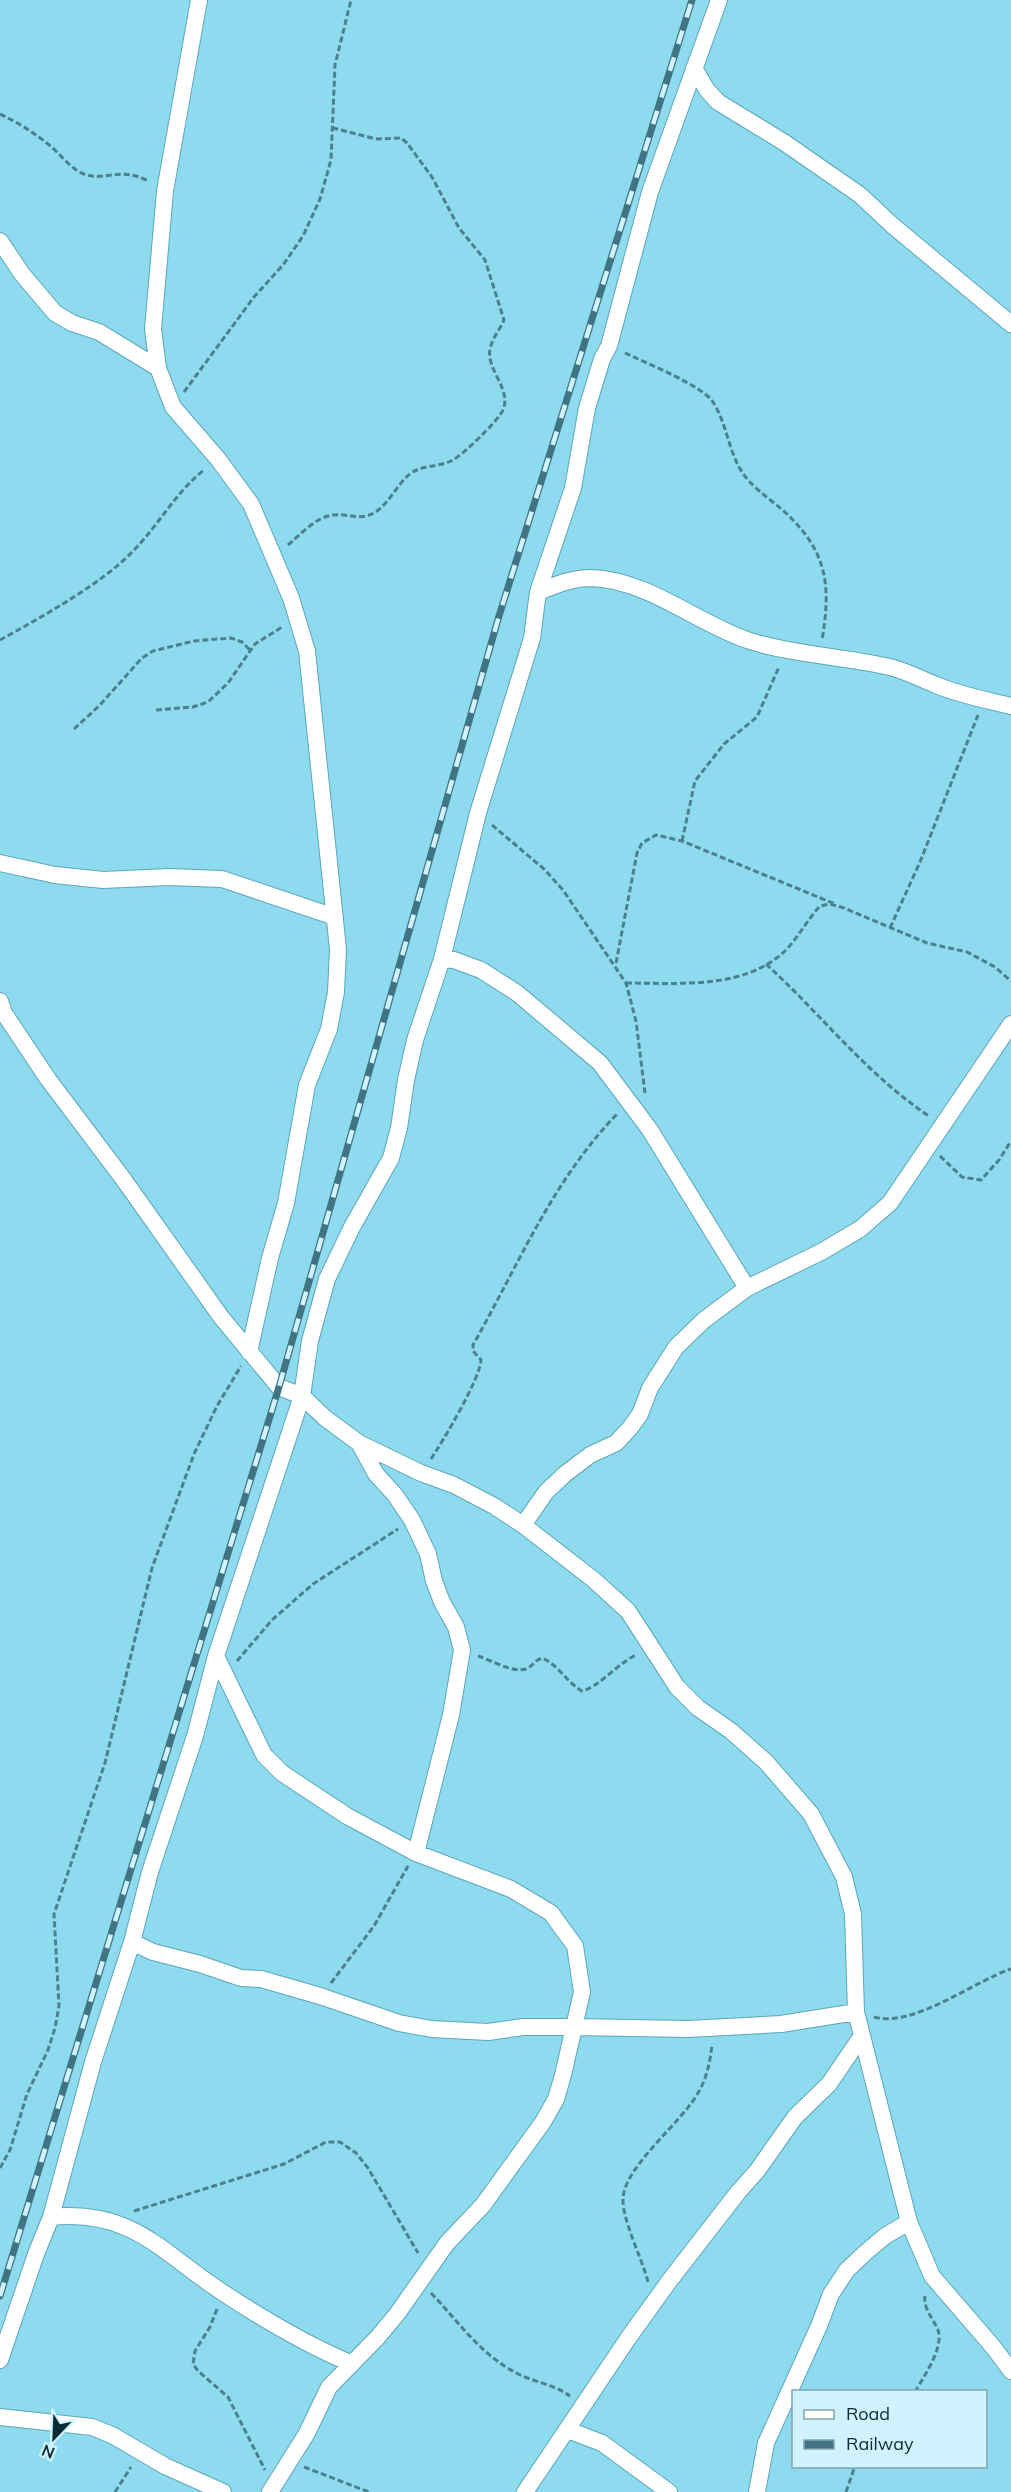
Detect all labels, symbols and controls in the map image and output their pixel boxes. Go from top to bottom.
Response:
legend [792,2390,987,2468]
text: Road [846,2402,890,2425]
north arrow [24,2408,84,2468]
text: Railway [846,2432,914,2455]
text: N [39,2440,58,2463]

